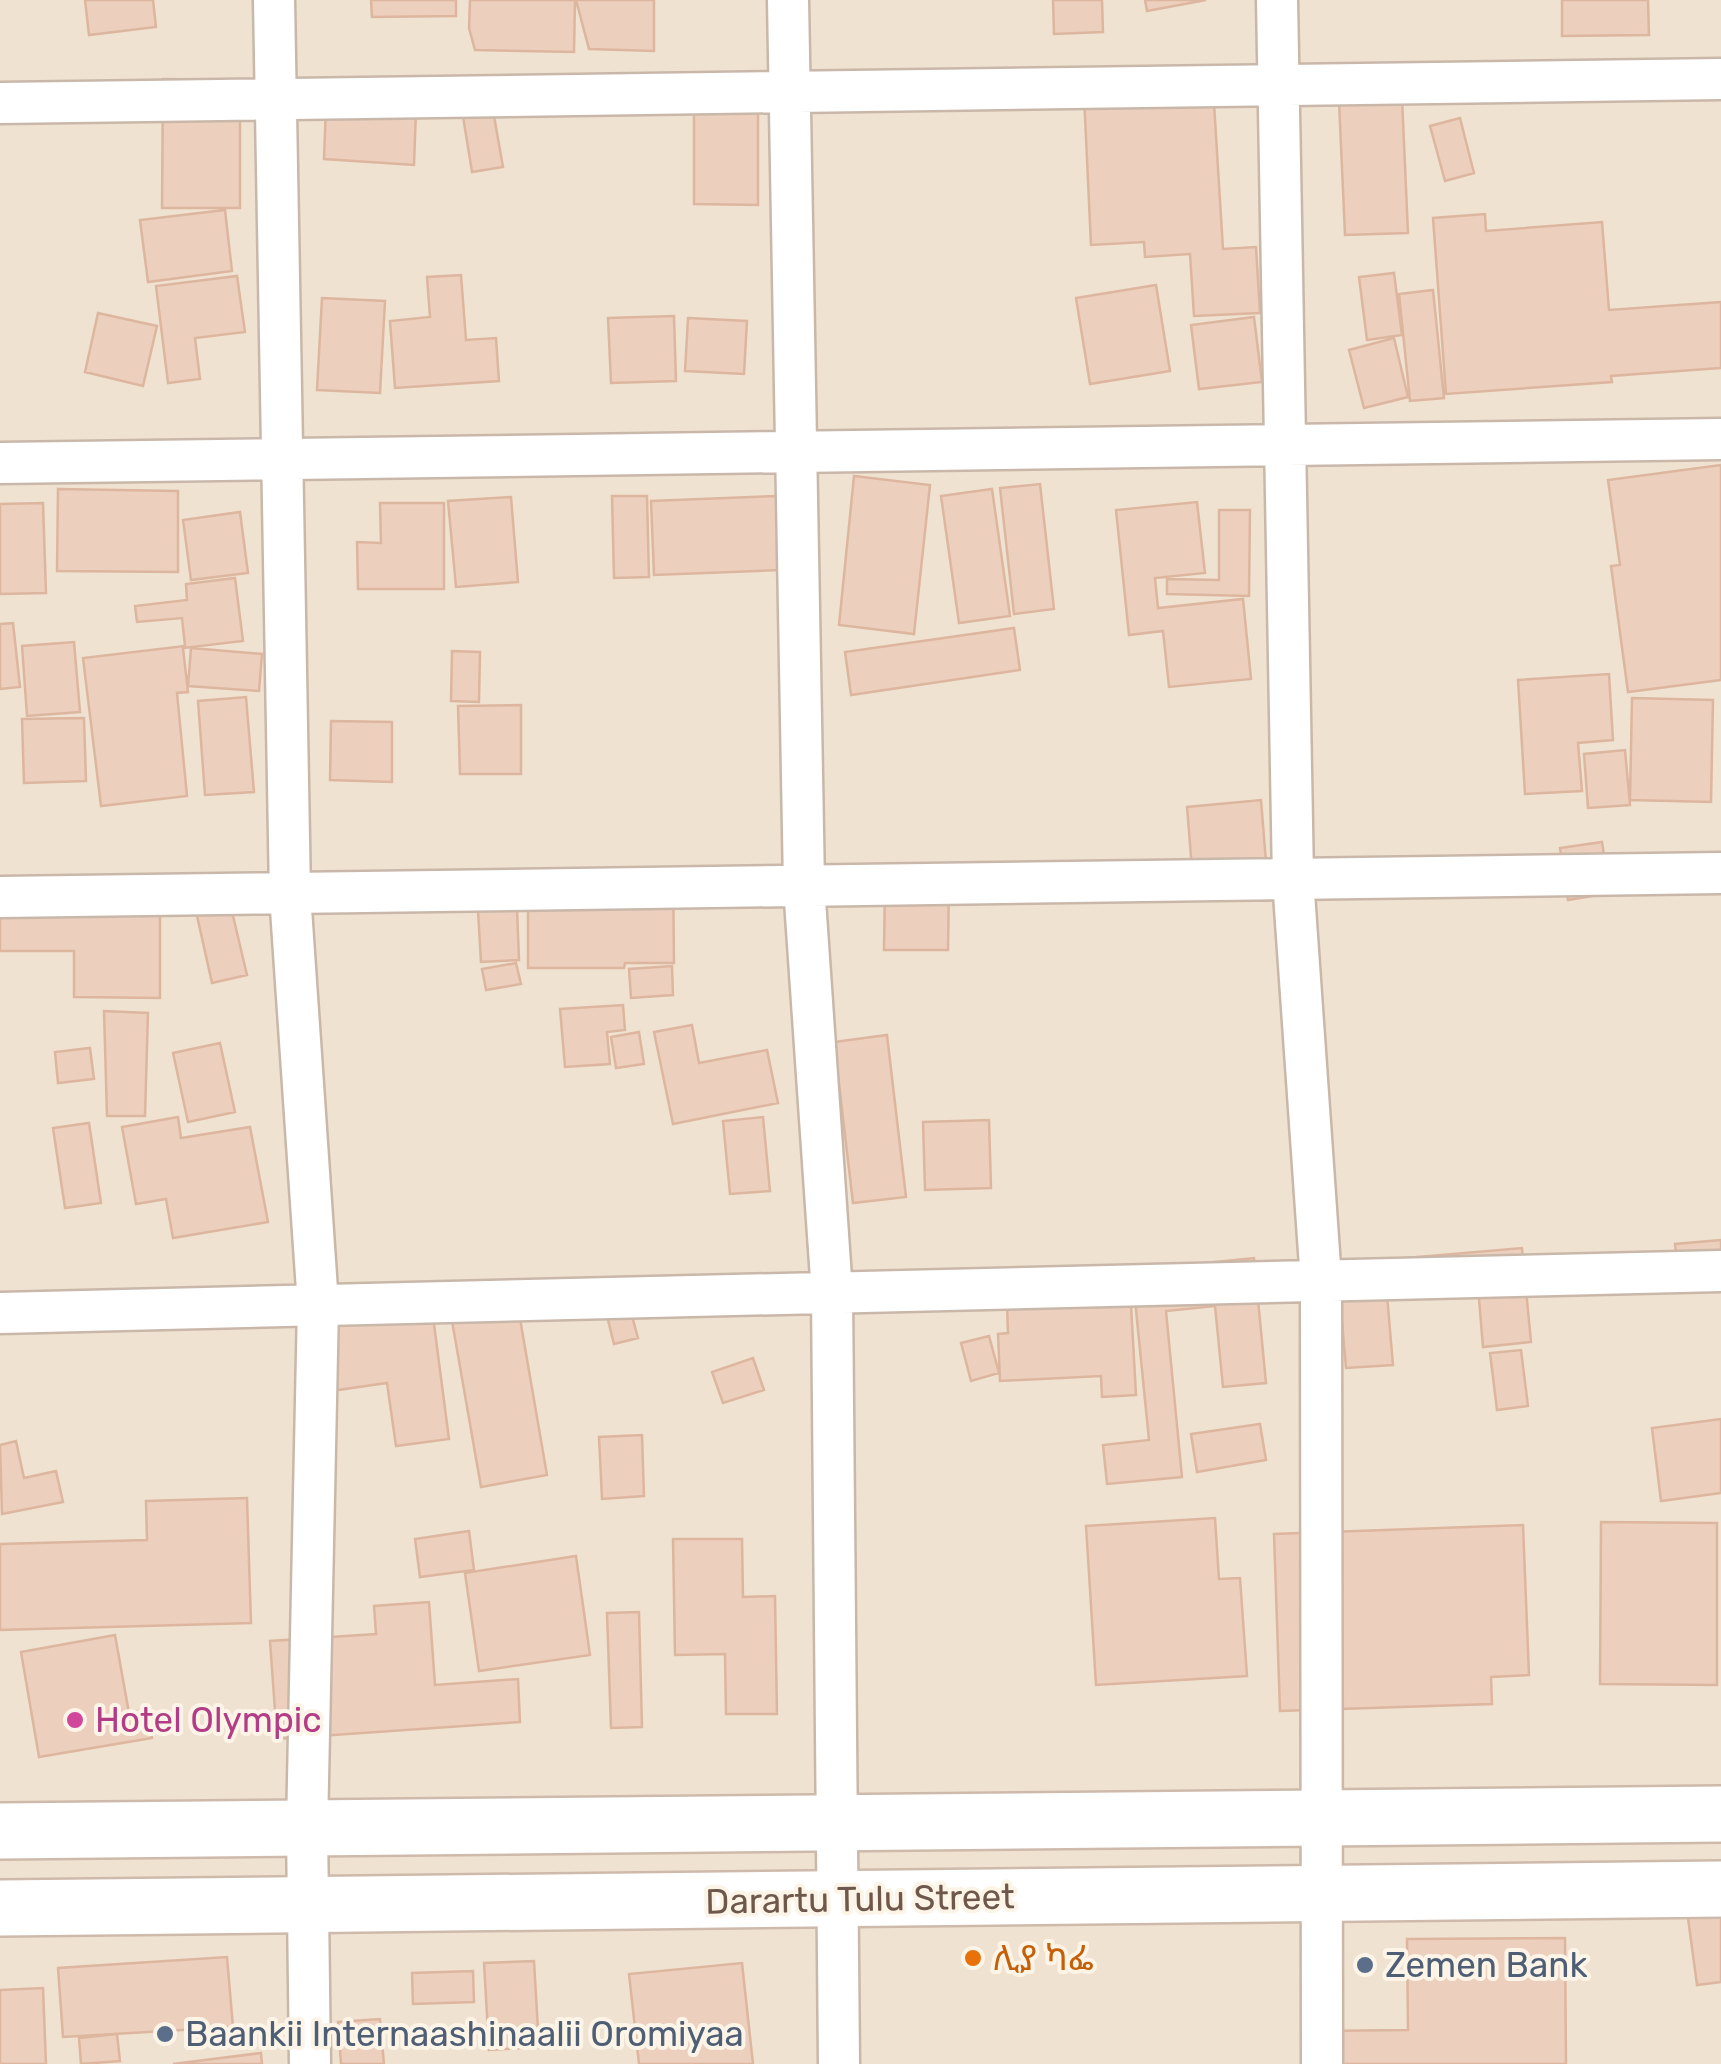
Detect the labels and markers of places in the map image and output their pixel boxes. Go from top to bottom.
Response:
place label: Hotel Olympic [95,1699,322,1741]
marker: Hotel Olympic [64,1709,86,1731]
place label: ሊያ ካፌ [993,1937,1094,1979]
place label: Zemen Bank [1385,1944,1588,1986]
marker: ሊያ ካፌ [962,1947,984,1969]
marker: Zemen Bank [1354,1954,1376,1976]
place label: Baankii Internaashinaalii Oromiyaa [185,2013,744,2055]
marker: Baankii Internaashinaalii Oromiyaa [154,2023,176,2045]

